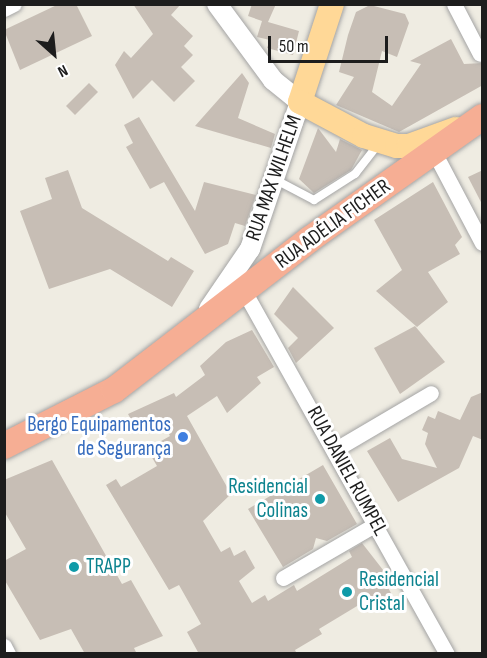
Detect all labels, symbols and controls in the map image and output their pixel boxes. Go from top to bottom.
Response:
north arrow [24,24,84,84]
scale bar [271,24,391,62]
text: 50 m [279,36,309,57]
text: N [54,60,71,81]
street label: RUA MAX WILHELM [241,112,307,244]
street label: RUA ADÉLIA FICHER [271,174,395,274]
street label: RUA DANIEL RUMPEL [301,402,393,540]
place label: Bergo Equipamentos de Segurança [27,412,171,462]
marker: Bergo Equipamentos de Segurança [176,430,190,444]
place label: Residencial Colinas [228,474,308,524]
marker: Residencial Colinas [313,492,327,506]
place label: TRAPP [86,554,131,580]
marker: TRAPP [67,560,81,574]
place label: Residencial Cristal [359,567,439,617]
marker: Residencial Cristal [340,585,354,599]

